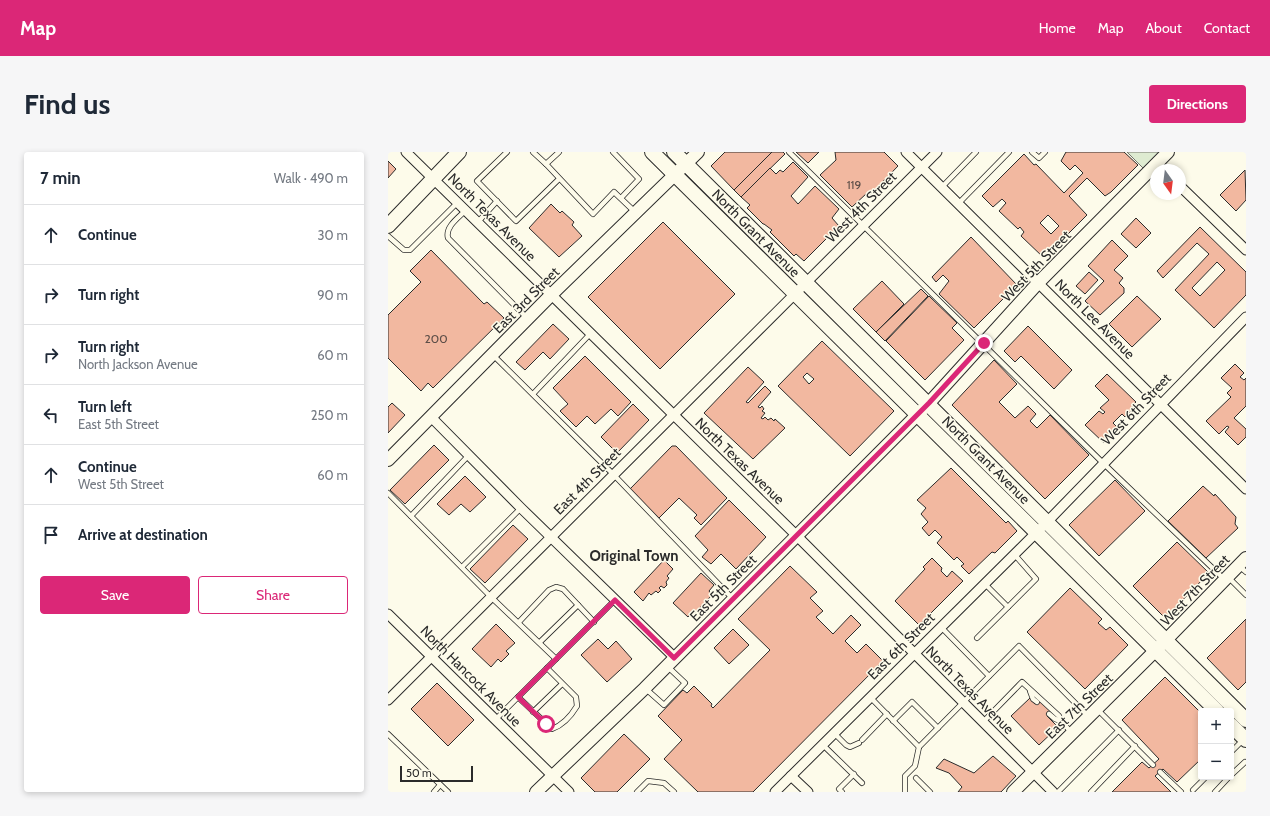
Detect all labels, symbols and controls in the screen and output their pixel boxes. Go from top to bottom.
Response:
text: Map [20,17,56,40]
text: Home [1039,19,1076,37]
text: Map [1098,19,1123,37]
text: About [1145,19,1182,37]
text: Contact [1204,19,1250,37]
button: Directions [1149,85,1246,123]
text: Find us [24,87,110,121]
north arrow [1150,164,1186,200]
text: 7 min [40,168,81,188]
street label: West 4th Street [822,168,900,246]
street label: North Texas Avenue [444,169,540,265]
text: Walk · 490 m [274,170,348,186]
house number: 119 [847,177,862,192]
street label: North Grant Avenue [708,185,804,281]
icon: ahead [40,224,62,246]
text: Continue [78,226,137,244]
street label: West 5th Street [997,226,1075,306]
text: 30 m [318,227,348,243]
street label: East 3rd Street [489,263,563,337]
street label: North Lee Avenue [1051,275,1139,363]
icon: right [40,284,62,306]
text: Turn right [78,286,139,304]
text: 90 m [317,287,348,303]
house number: 200 [424,331,448,346]
route end [975,334,993,352]
text: Turn right [78,338,139,356]
icon: right [40,344,62,366]
text: 60 m [317,347,348,363]
text: North Jackson Avenue [78,356,198,372]
street label: West 6th Street [1097,369,1175,449]
text: Turn left [78,398,132,416]
icon: left [40,404,62,426]
text: 250 m [311,407,348,423]
street label: North Grant Avenue [938,412,1034,508]
street label: North Texas Avenue [692,414,788,508]
text: East 5th Street [78,416,159,432]
street label: East 4th Street [550,443,625,518]
text: Continue [78,458,137,476]
icon: ahead [40,464,62,486]
text: 60 m [317,467,348,483]
text: West 5th Street [78,476,164,492]
icon: arrive [40,524,62,546]
text: Arrive at destination [78,526,208,544]
district label: Original Town [589,547,679,565]
street label: West 7th Street [1157,550,1234,629]
street label: East 5th Street [686,551,760,625]
button: Save [40,576,190,614]
button: Share [198,576,348,614]
street label: East 6th Street [864,608,939,683]
street label: North Hancock Avenue [417,622,525,730]
street label: North Texas Avenue [922,642,1018,738]
street label: East 7th Street [1042,669,1117,743]
map controls [1198,708,1234,780]
button: + [1198,708,1234,744]
route start [537,715,555,733]
button: − [1198,744,1234,780]
scale bar [400,764,473,783]
text: 50 m [406,766,432,780]

